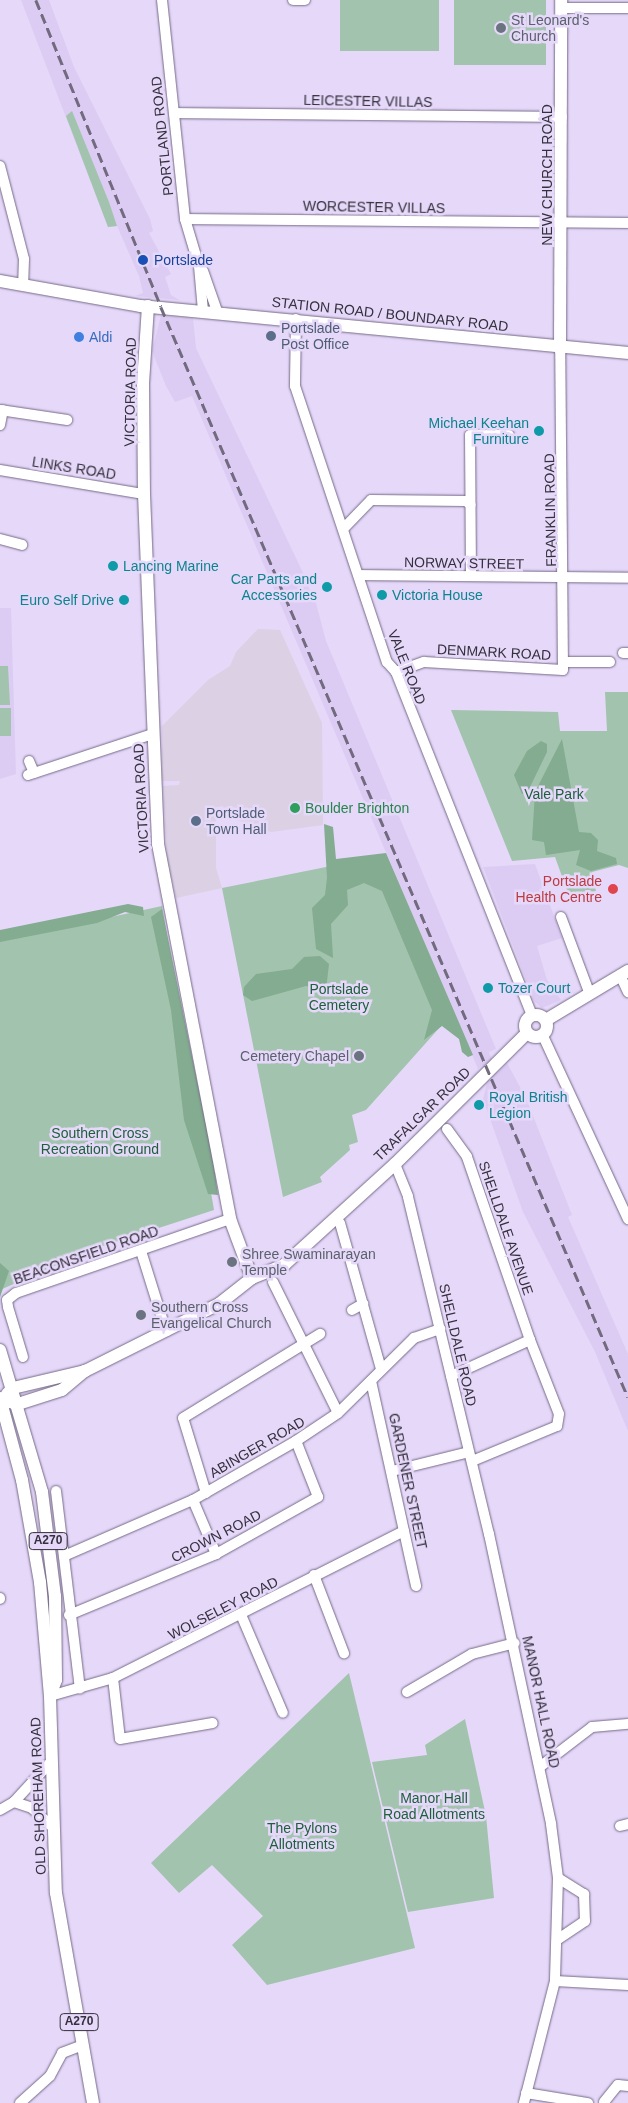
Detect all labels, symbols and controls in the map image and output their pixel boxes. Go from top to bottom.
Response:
place label: St Leonard's Church [511,12,589,44]
marker: St Leonard's Church [495,22,507,34]
street label: PORTLAND ROAD [147,75,177,197]
street label: LEICESTER VILLAS [303,91,433,111]
street label: NEW CHURCH ROAD [539,104,555,246]
street label: WORCESTER VILLAS [303,197,445,217]
place label: Portslade [154,252,213,268]
marker: Portslade [136,253,150,267]
street label: STATION ROAD / BOUNDARY ROAD [271,293,509,335]
place label: Portslade Post Office [281,320,349,352]
place label: Aldi [89,329,112,345]
marker: Portslade Post Office [265,330,277,342]
marker: Aldi [73,331,85,343]
street label: VICTORIA ROAD [121,337,139,447]
place label: Michael Keehan Furniture [429,415,529,448]
marker: Michael Keehan Furniture [533,425,545,437]
street label: LINKS ROAD [31,453,117,483]
street label: FRANKLIN ROAD [541,453,559,567]
street label: NORWAY STREET [404,554,524,572]
place label: Lancing Marine [123,558,219,574]
marker: Lancing Marine [107,560,119,572]
place label: Car Parts and Accessories [231,571,317,604]
marker: Car Parts and Accessories [321,581,333,593]
place label: Victoria House [392,587,483,603]
marker: Victoria House [376,589,388,601]
place label: Euro Self Drive [20,592,114,608]
marker: Euro Self Drive [118,594,130,606]
street label: VALE ROAD [384,627,430,707]
street label: DENMARK ROAD [436,641,552,663]
street label: VICTORIA ROAD [130,743,152,853]
park label: Vale Park [524,786,584,802]
place label: Boulder Brighton [305,800,409,816]
marker: Boulder Brighton [289,802,301,814]
place label: Portslade Town Hall [206,805,267,838]
marker: Portslade Town Hall [190,815,202,827]
place label: Portslade Health Centre [516,873,602,906]
marker: Portslade Health Centre [606,882,620,896]
place label: Tozer Court [498,980,570,996]
park label: Portslade Cemetery [309,981,369,1014]
marker: Tozer Court [482,982,494,994]
place label: Cemetery Chapel [240,1048,349,1064]
marker: Cemetery Chapel [353,1050,365,1062]
street label: TRAFALGAR ROAD [370,1064,474,1164]
place label: Royal British Legion [489,1089,568,1122]
marker: Royal British Legion [473,1099,485,1111]
park label: Southern Cross Recreation Ground [41,1125,159,1158]
street label: SHELLDALE AVENUE [475,1158,537,1298]
street label: BEACONSFIELD ROAD [11,1222,161,1288]
place label: Shree Swaminarayan Temple [242,1246,376,1278]
marker: Shree Swaminarayan Temple [226,1256,238,1268]
street label: SHELLDALE ROAD [436,1282,480,1408]
place label: Southern Cross Evangelical Church [151,1299,272,1331]
marker: Southern Cross Evangelical Church [135,1309,147,1321]
street label: GARDENER STREET [385,1412,431,1550]
street label: ABINGER ROAD [206,1413,308,1481]
street label: CROWN ROAD [168,1506,264,1566]
road number: A270 [28,1532,68,1550]
street label: WOLSELEY ROAD [165,1573,281,1643]
street label: MANOR HALL ROAD [519,1634,563,1770]
street label: OLD SHOREHAM ROAD [27,1717,49,1875]
park label: Manor Hall Road Allotments [383,1790,485,1822]
park label: The Pylons Allotments [267,1820,337,1852]
road number: A270 [59,2012,99,2031]

